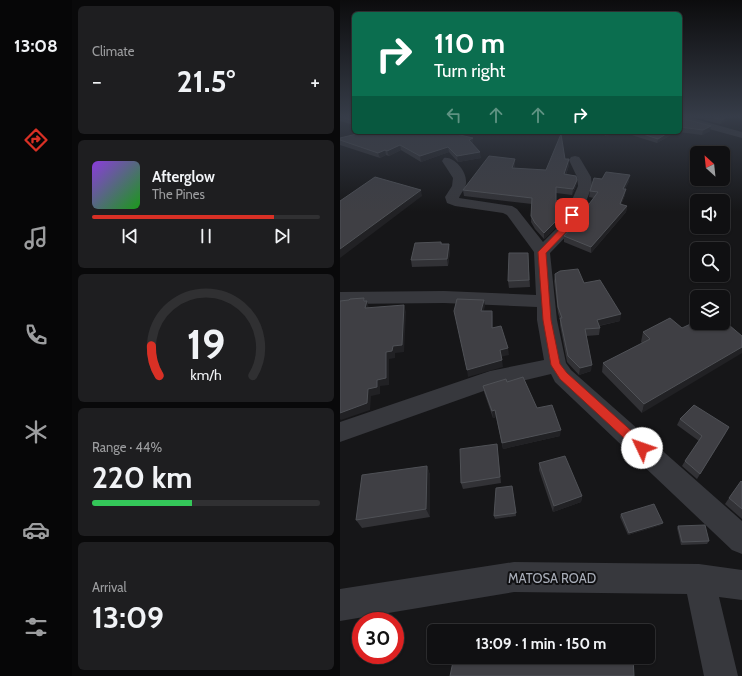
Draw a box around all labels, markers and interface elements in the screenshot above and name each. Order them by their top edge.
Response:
text: 110 m [434,26,505,60]
icon: right [368,28,420,80]
text: 13:08 [14,35,58,57]
text: Climate [92,43,134,59]
text: Turn right [434,60,505,82]
text: 21.5° [177,63,235,100]
text: − [92,68,102,95]
text: + [310,68,320,95]
icon: left [443,104,465,126]
icon: ahead [485,104,507,126]
icon: ahead [527,104,549,126]
icon: right [569,104,591,126]
icon: directions [22,126,50,154]
north arrow [690,146,730,186]
map controls [690,146,730,330]
text: Afterglow [152,168,215,186]
text: The Pines [152,186,205,202]
button: sound [690,194,730,234]
pin [555,198,589,232]
icon: arrive [561,204,583,226]
icon: music [22,224,50,252]
icon: previous [119,225,141,247]
icon: pause [195,225,217,247]
icon: next [271,225,293,247]
button: search [690,242,730,282]
button: layers [690,290,730,330]
text: 19 [187,319,225,369]
icon: phone [22,321,50,349]
text: km/h [190,366,222,384]
icon: climate [22,418,50,446]
position arrow [621,427,663,469]
text: Range · 44% [92,439,162,455]
text: 220 km [92,459,192,496]
icon: car [22,516,50,544]
street label: MATOSA ROAD [508,570,596,586]
text: Arrival [92,579,127,595]
text: 13:09 [92,599,164,636]
speed limit sign: 30 [352,612,404,664]
icon: filters [22,613,50,641]
text: 13:09 · 1 min · 150 m [476,635,606,653]

